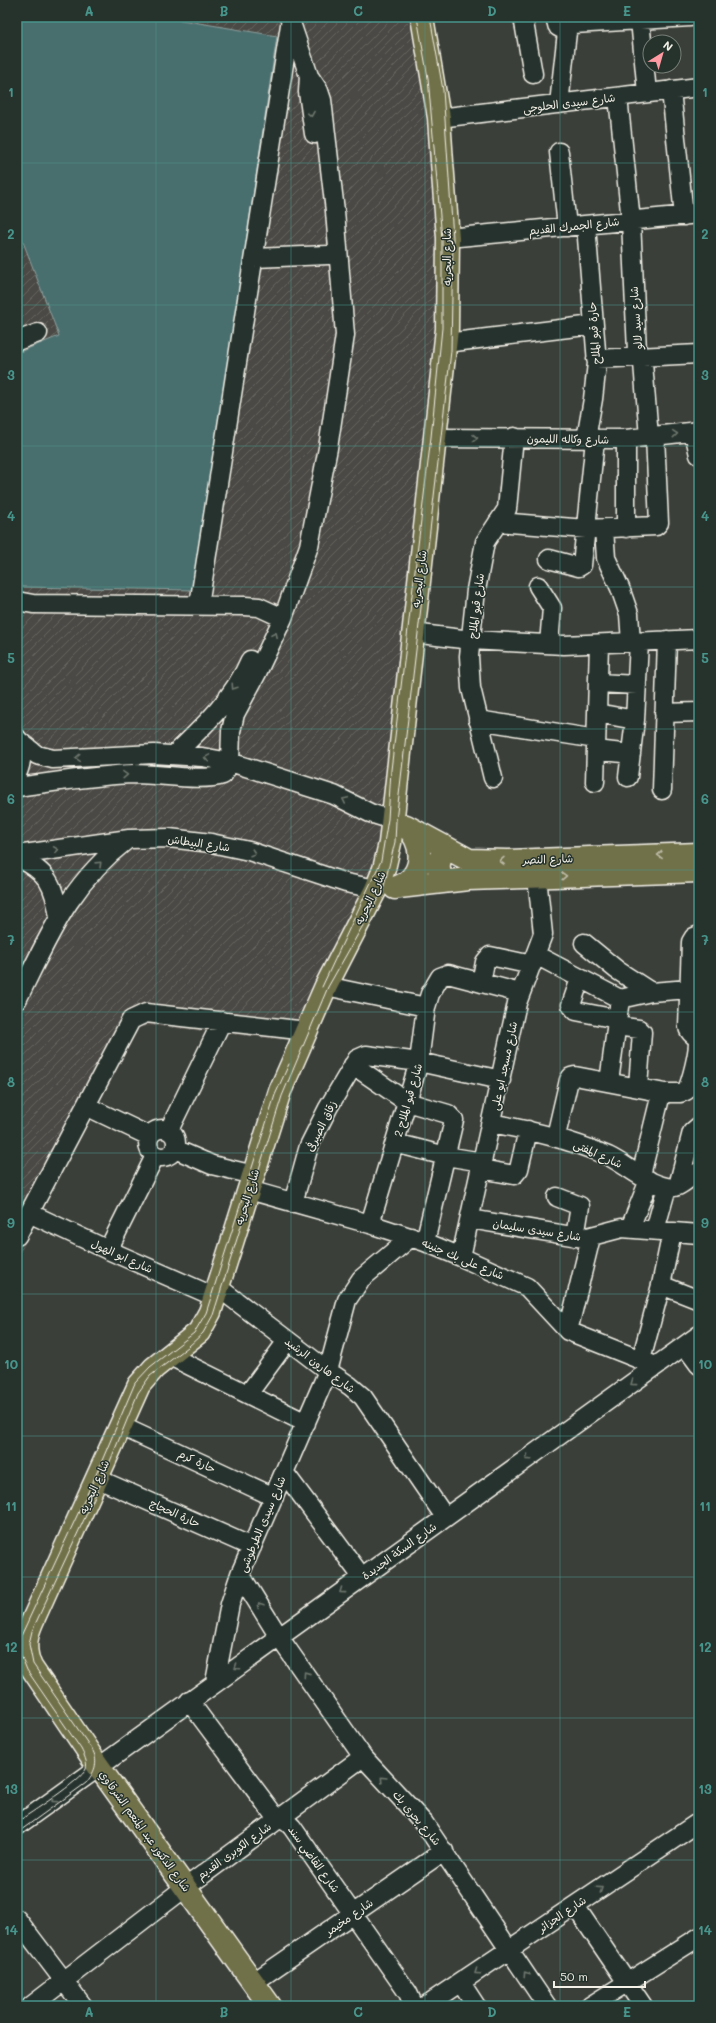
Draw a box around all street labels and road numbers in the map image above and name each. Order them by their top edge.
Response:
street label: شارع سيدى الحلوجى [522,89,616,118]
street label: شارع الجمرك القديم [528,213,620,240]
street label: شارع البحريه [439,228,456,286]
street label: شارع سيد لالو [626,286,647,351]
street label: حارة قبو الملاح [584,301,604,365]
street label: شارع وكاله الليمون [527,430,609,449]
street label: شارع البحريه [408,549,431,609]
street label: شارع قبو الملاح [464,572,489,640]
street label: شارع البيطاش [167,831,231,856]
street label: شارع النصر [522,850,573,869]
street label: شارع البحريه [351,868,390,928]
street label: شارع مسجد ابو على [487,1020,522,1112]
street label: شارع قبو الملاح 2 [390,1061,427,1139]
street label: زقاق الصيرفى [302,1098,339,1154]
street label: شارع المفتى [571,1136,625,1173]
street label: شارع البحريه [231,1167,264,1227]
street label: شارع سيدى سليمان [492,1215,582,1246]
street label: شارع على بك جنينه [419,1234,507,1284]
street label: شارع ابو الهول [88,1235,155,1278]
street label: شارع هارون الرشيد [281,1333,359,1398]
street label: حارة كرم [175,1445,219,1478]
street label: شارع البحريه [75,1457,114,1517]
street label: شارع سيدى الطرطوشى [235,1473,290,1575]
street label: حارة الحجاج [147,1495,203,1531]
street label: شارع السكة الجديدة [358,1518,440,1584]
street label: شارع الدكتور عبد المنعم الشرقاوي [95,1767,195,1896]
street label: شارع بحرى بك [388,1787,445,1850]
street label: شارع الكوبرى القديم [194,1819,275,1884]
street label: شارع القاضي سند [282,1822,344,1898]
street label: شارع الجزائر [534,1892,590,1937]
street label: شارع مخيمر [321,1894,377,1941]

